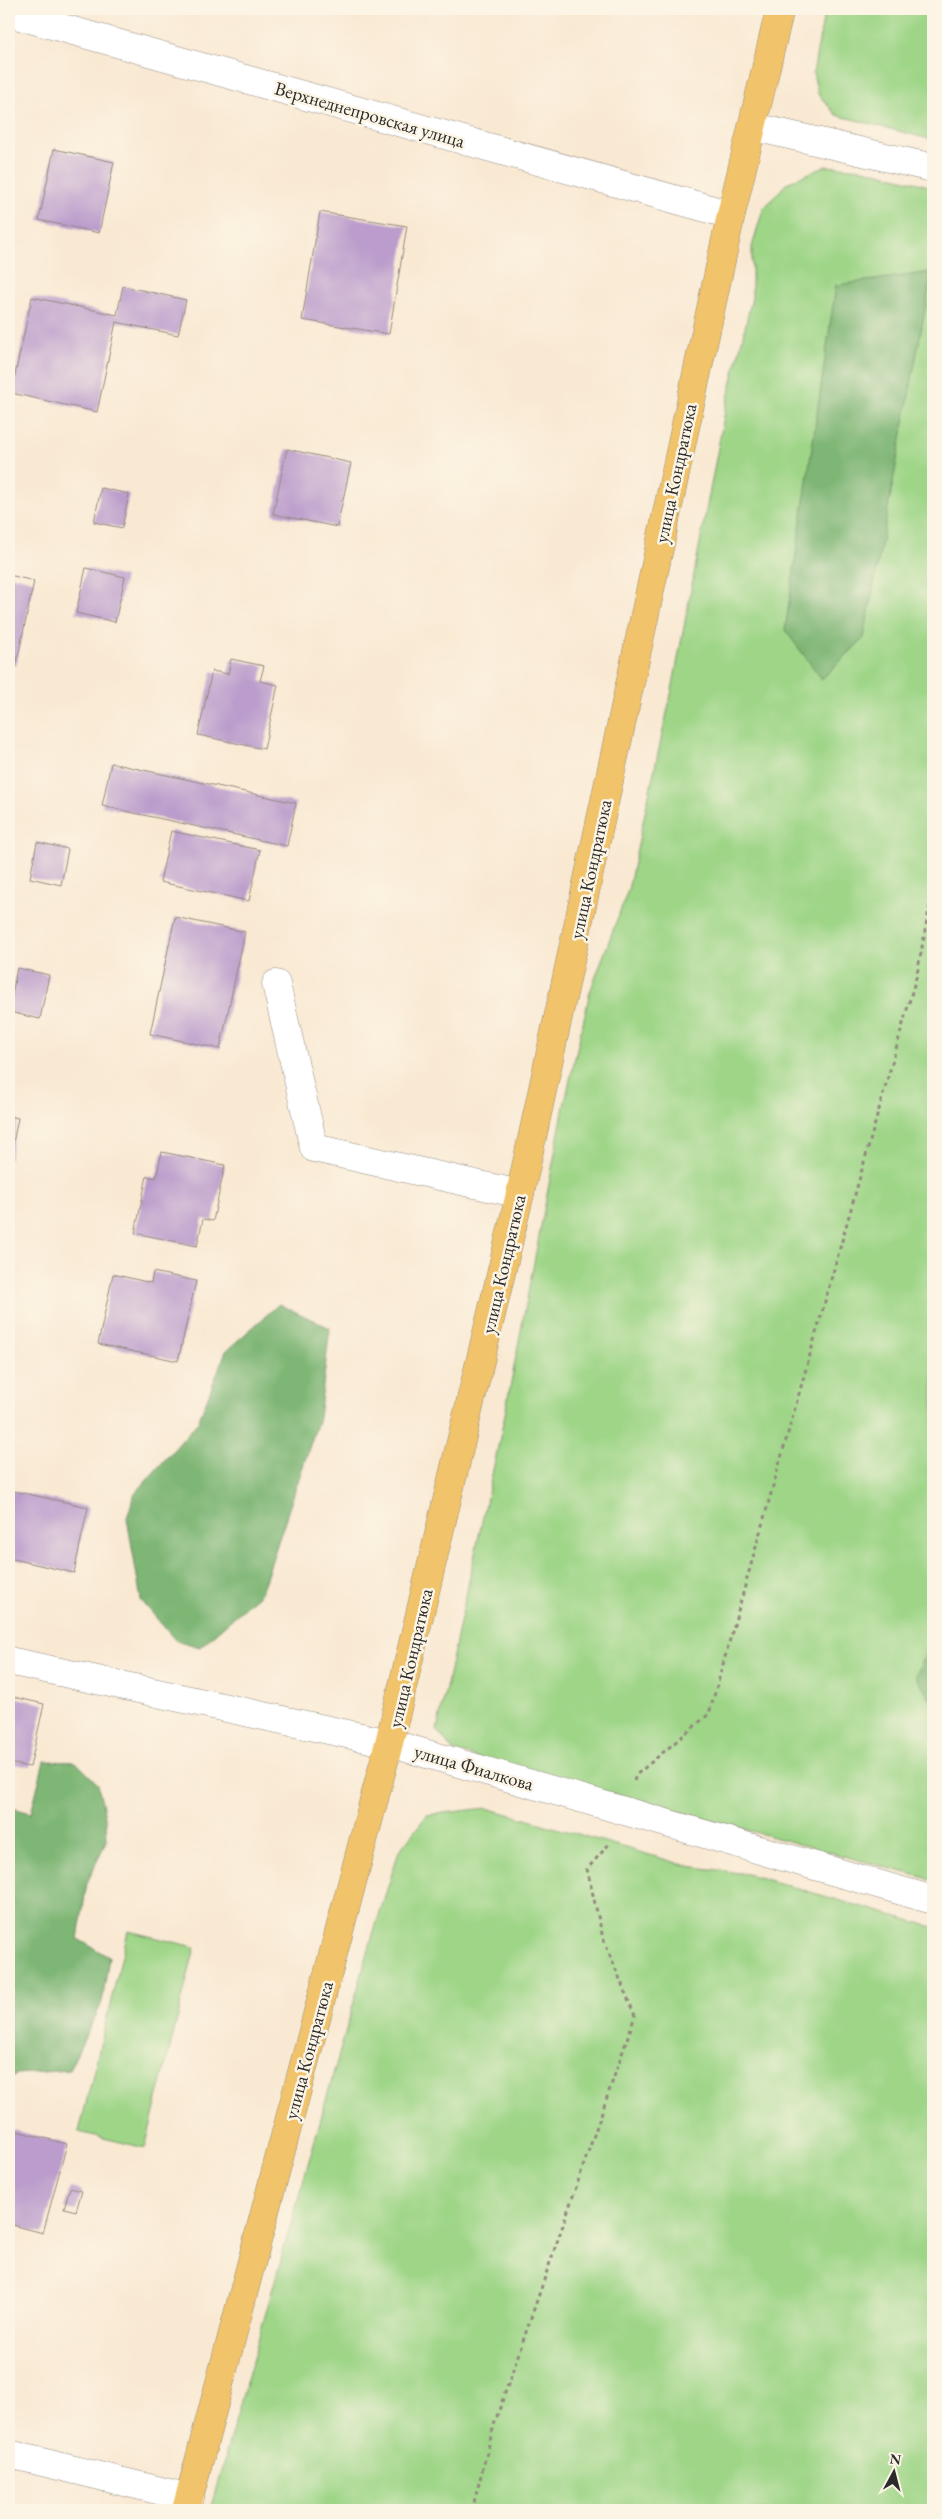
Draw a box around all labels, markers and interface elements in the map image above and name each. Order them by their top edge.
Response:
street label: Верхнеднепровская улица [272,75,468,154]
street label: улица Кондратюка [648,401,703,545]
street label: улица Кондратюка [563,797,618,941]
street label: улица Кондратюка [475,1192,532,1336]
street label: улица Кондратюка [382,1586,439,1730]
street label: улица Фиалкова [411,1738,537,1797]
street label: улица Кондратюка [278,1978,339,2122]
north arrow [870,2446,920,2496]
text: N [889,2449,903,2469]

